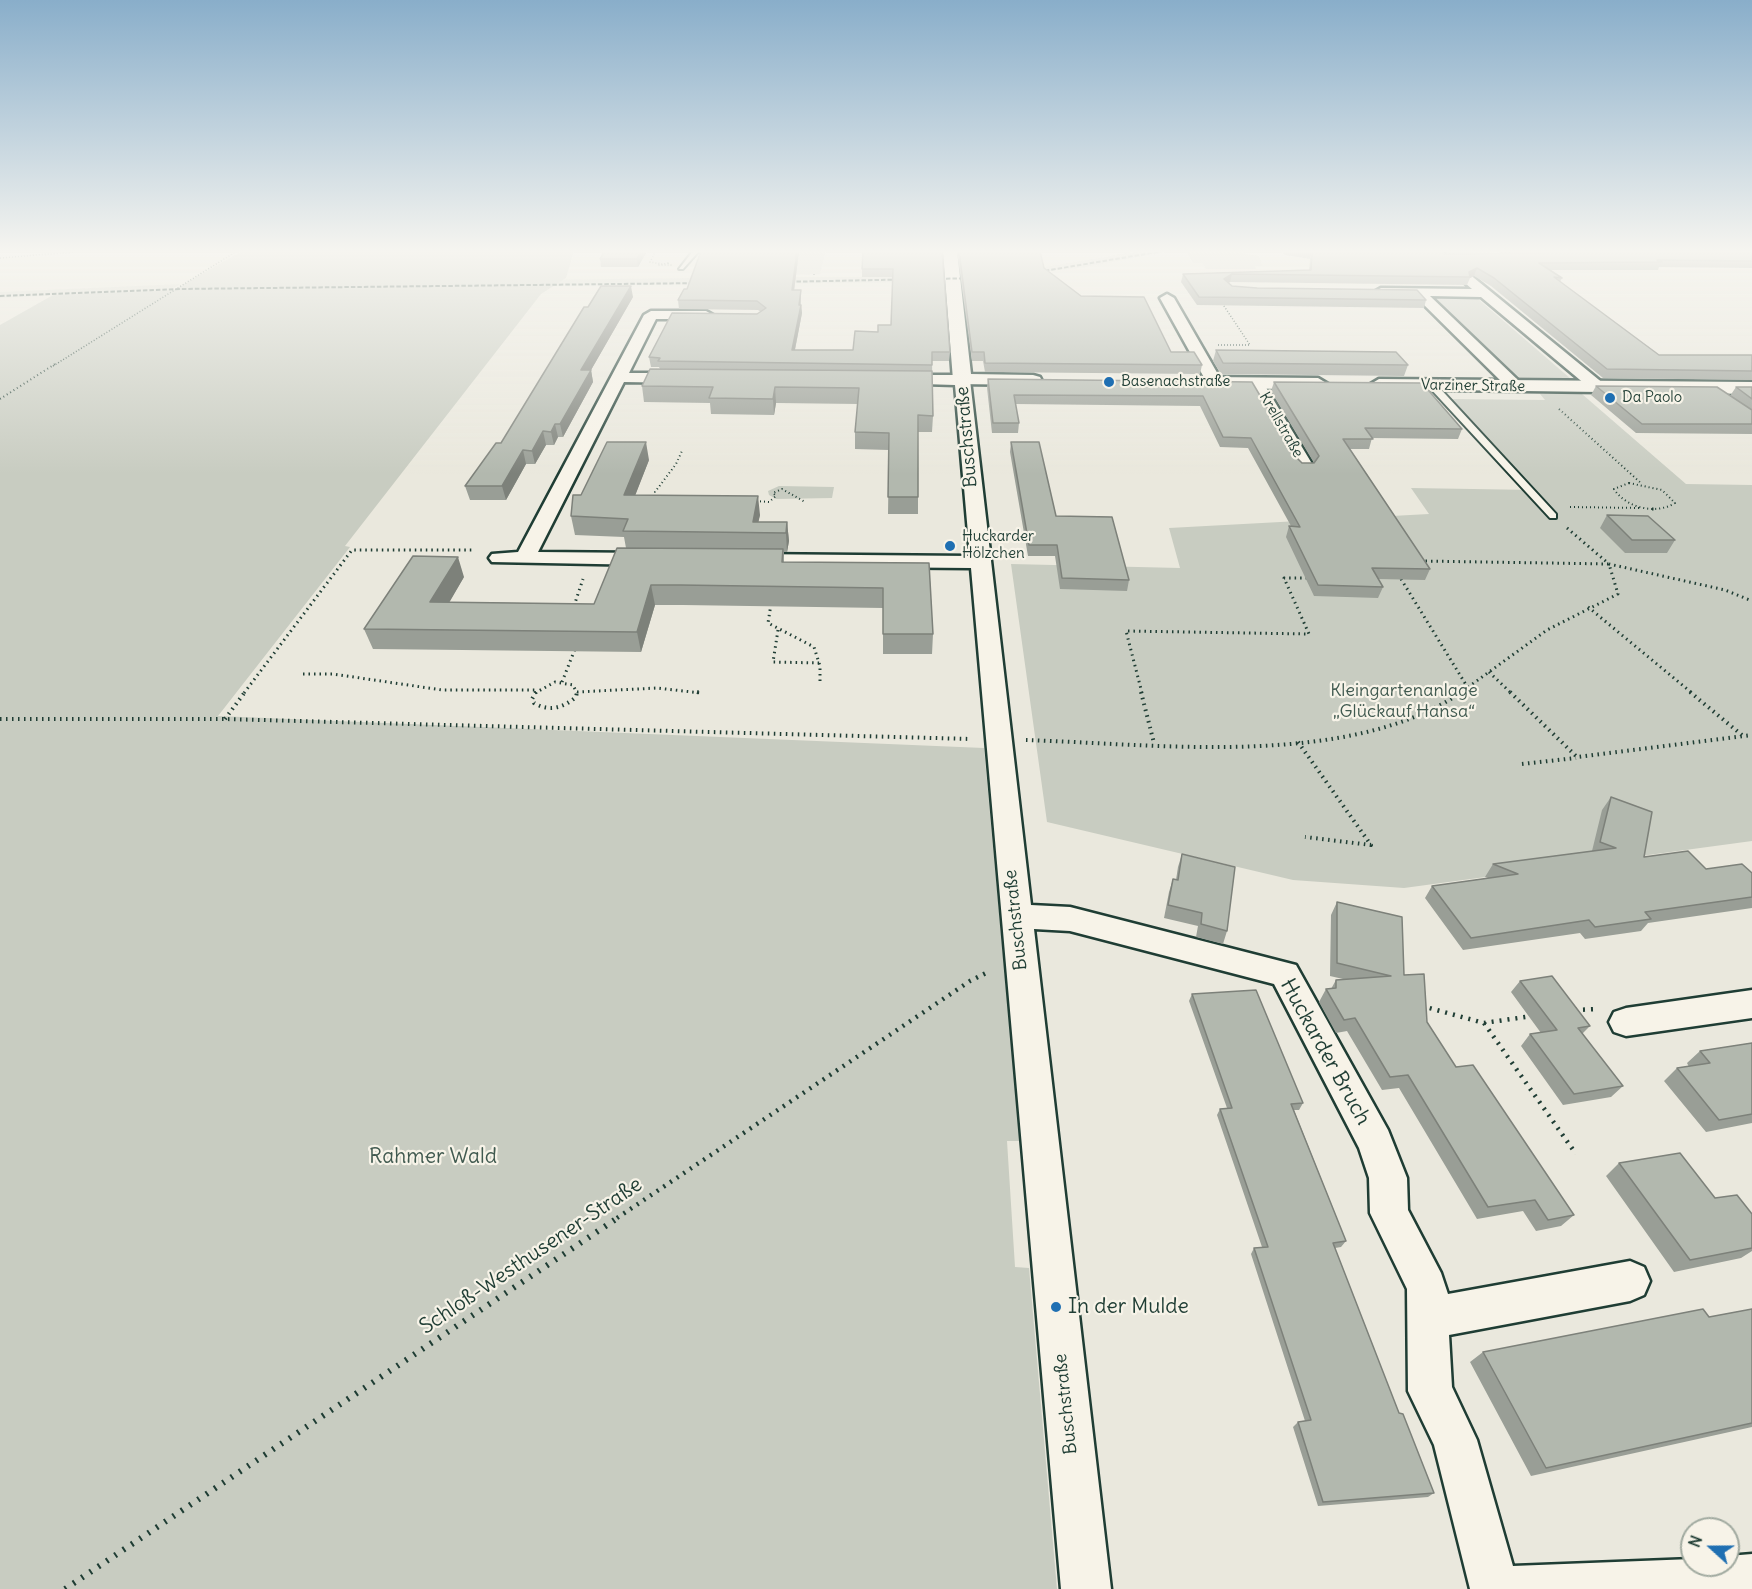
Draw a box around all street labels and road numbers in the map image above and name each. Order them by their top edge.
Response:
street label: Varziner Straße [1421,376,1525,396]
street label: Buschstraße [952,386,982,488]
street label: Krellstraße [1255,389,1307,461]
street label: Buschstraße [1000,869,1032,971]
street label: Huckarder Bruch [1274,975,1376,1129]
street label: Schloß-Westhusener-Straße [415,1172,647,1340]
street label: Buschstraße [1050,1353,1082,1455]

